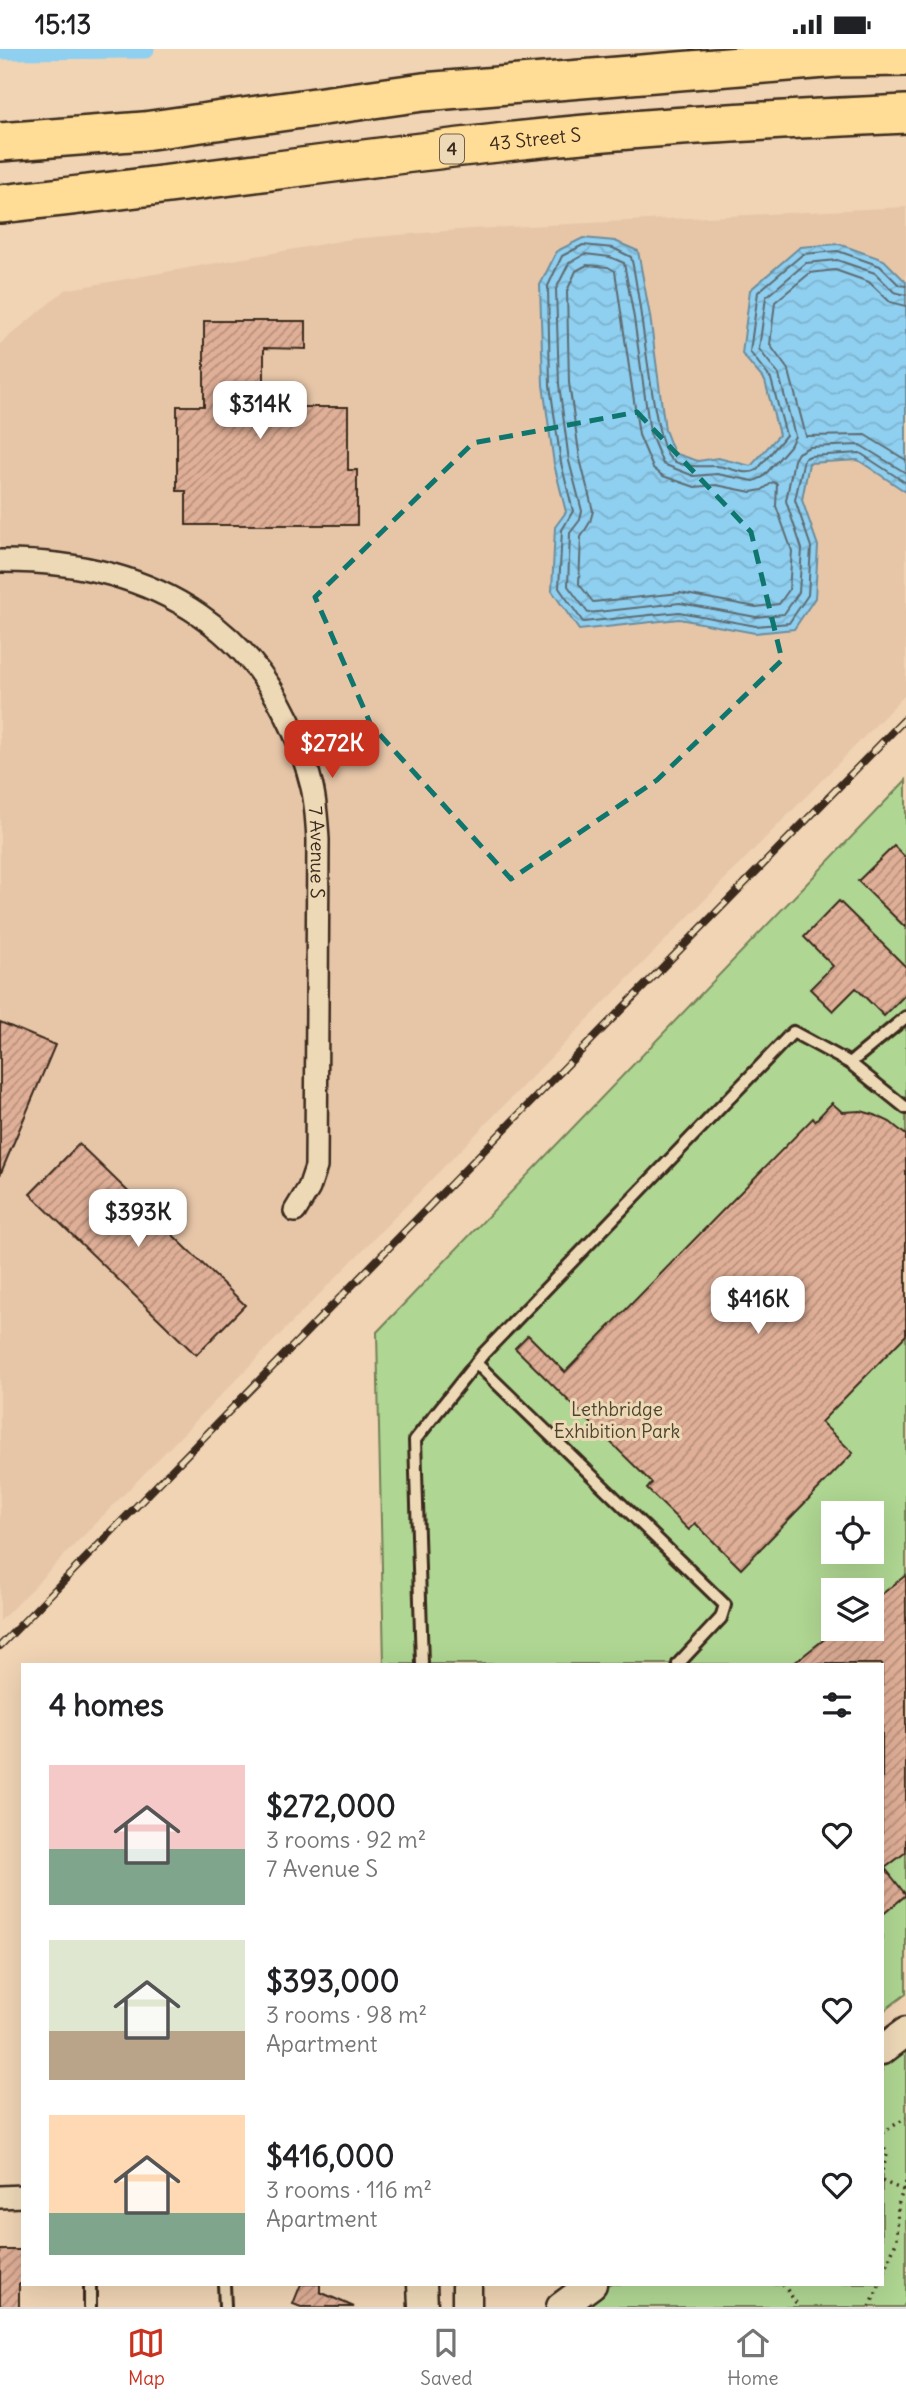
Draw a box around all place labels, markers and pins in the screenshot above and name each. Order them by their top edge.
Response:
pin: $314K [211,381,309,441]
pin: $272K [283,721,381,780]
pin: $393K [89,1189,187,1249]
pin: $416K [709,1277,807,1336]

